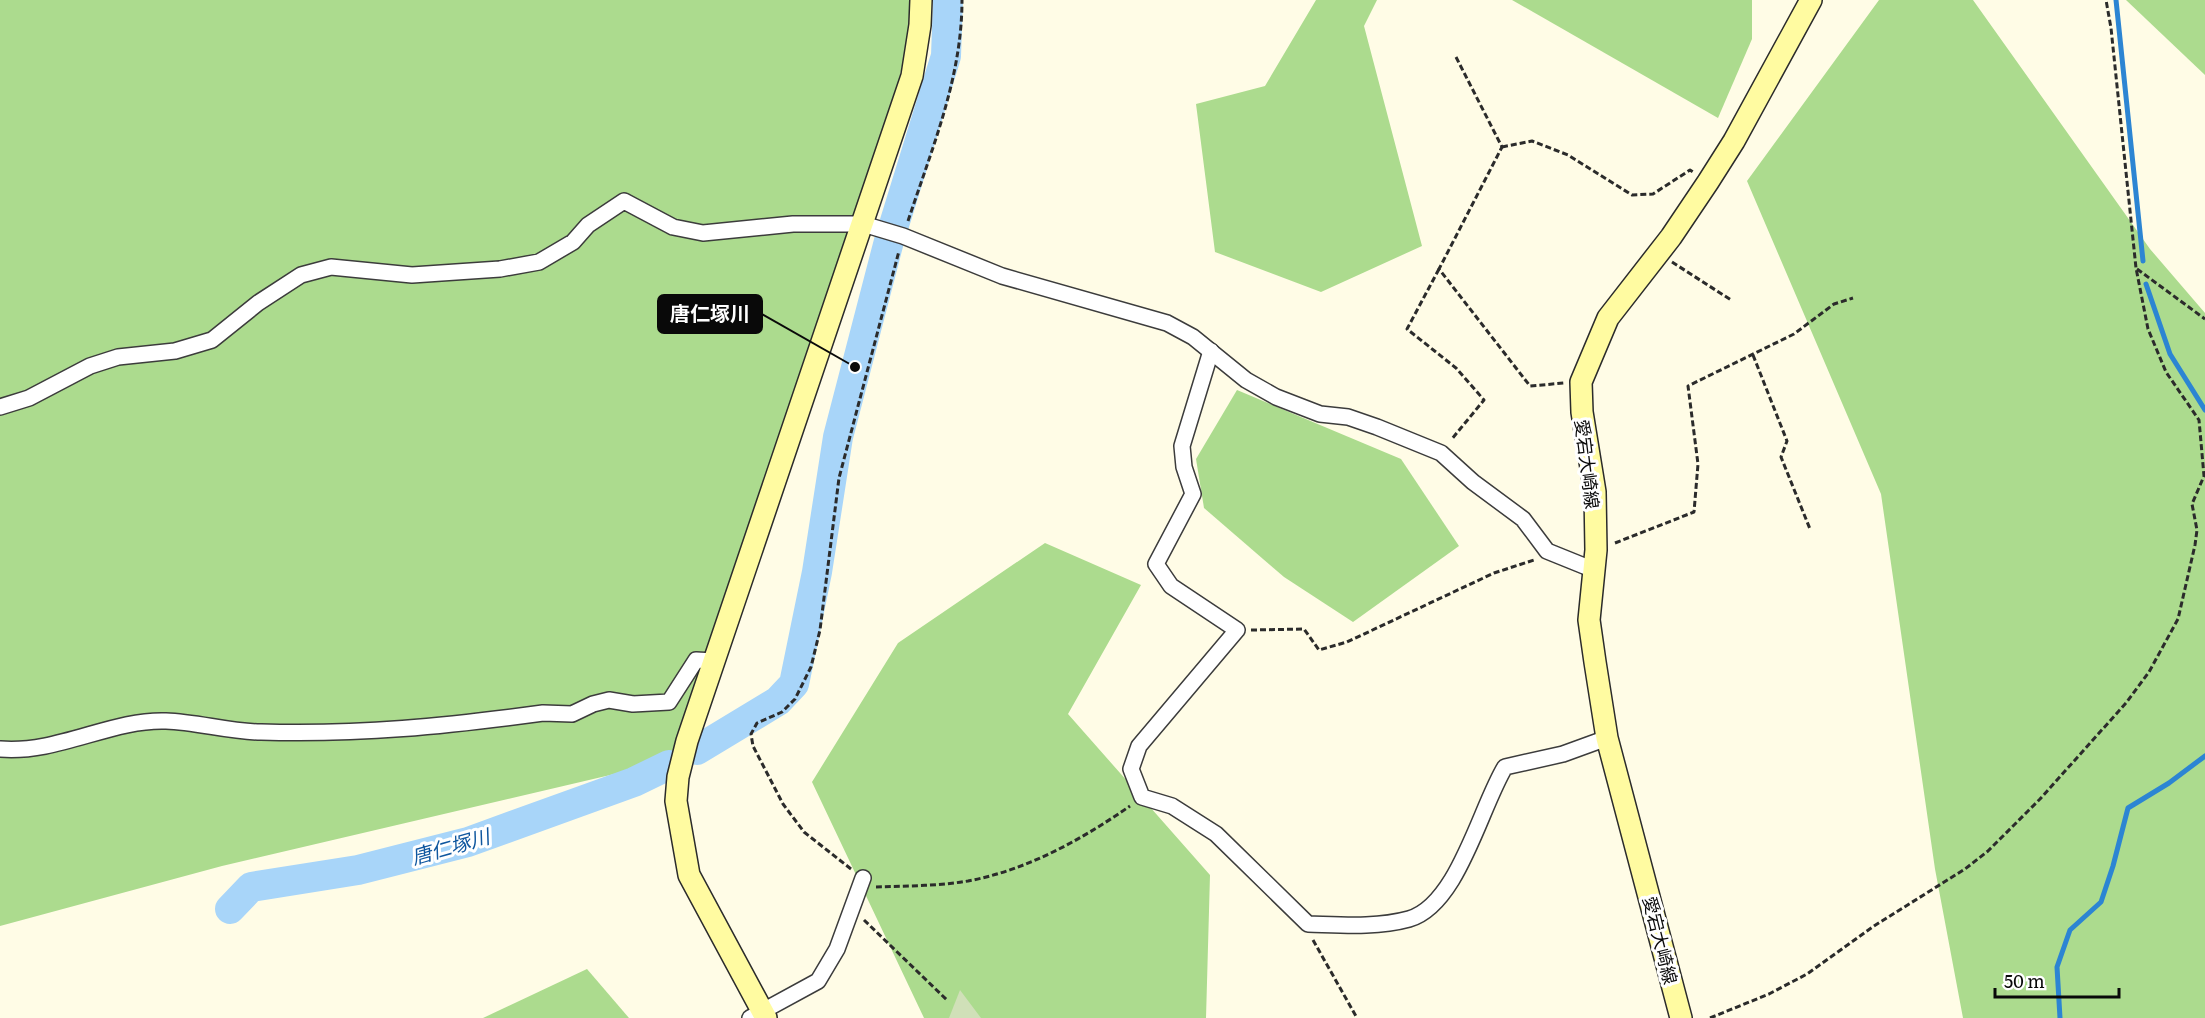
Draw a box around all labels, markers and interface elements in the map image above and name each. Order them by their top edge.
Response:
callout: 唐仁塚川 [658,295,762,333]
text: 唐仁塚川 [670,297,750,327]
street label: 愛宕大崎線 [1569,418,1607,510]
water label: 唐仁塚川 [407,819,495,870]
street label: 愛宕大崎線 [1637,893,1685,987]
scale bar [1995,961,2120,999]
text: 50 m [2004,967,2045,994]

